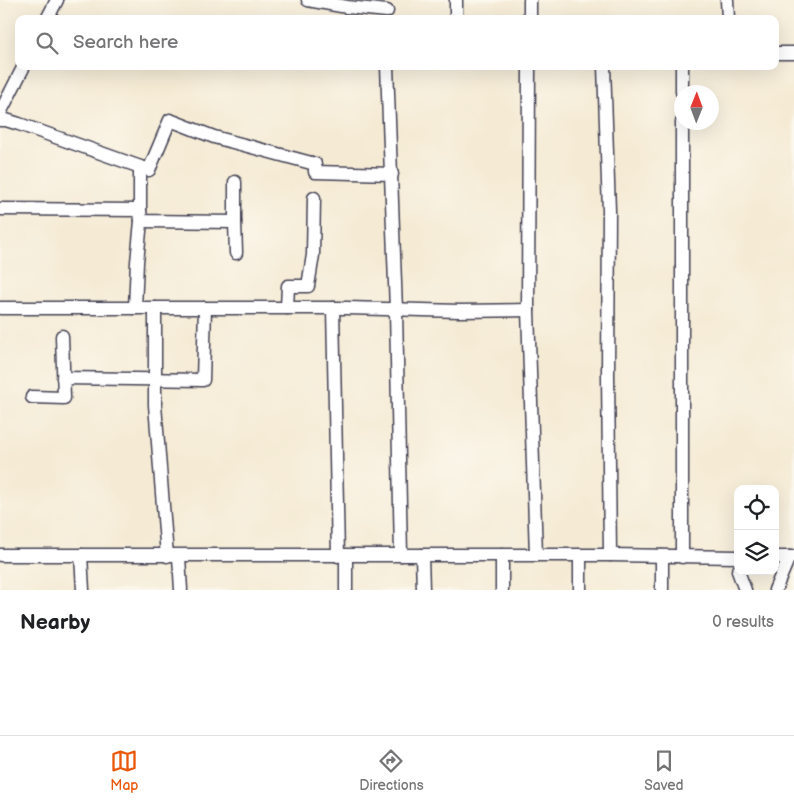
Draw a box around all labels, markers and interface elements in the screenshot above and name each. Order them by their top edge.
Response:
search box [15,15,779,70]
icon: search [33,29,61,57]
text: Search here [73,31,178,54]
north arrow [674,85,719,130]
map controls [734,485,779,575]
button: locate [734,485,779,530]
button: layers [734,530,779,575]
text: Nearby [20,610,90,635]
text: 0 results [712,613,774,632]
tab: Map [110,747,139,794]
tab: Directions [359,747,424,794]
tab: Saved [644,747,684,794]

